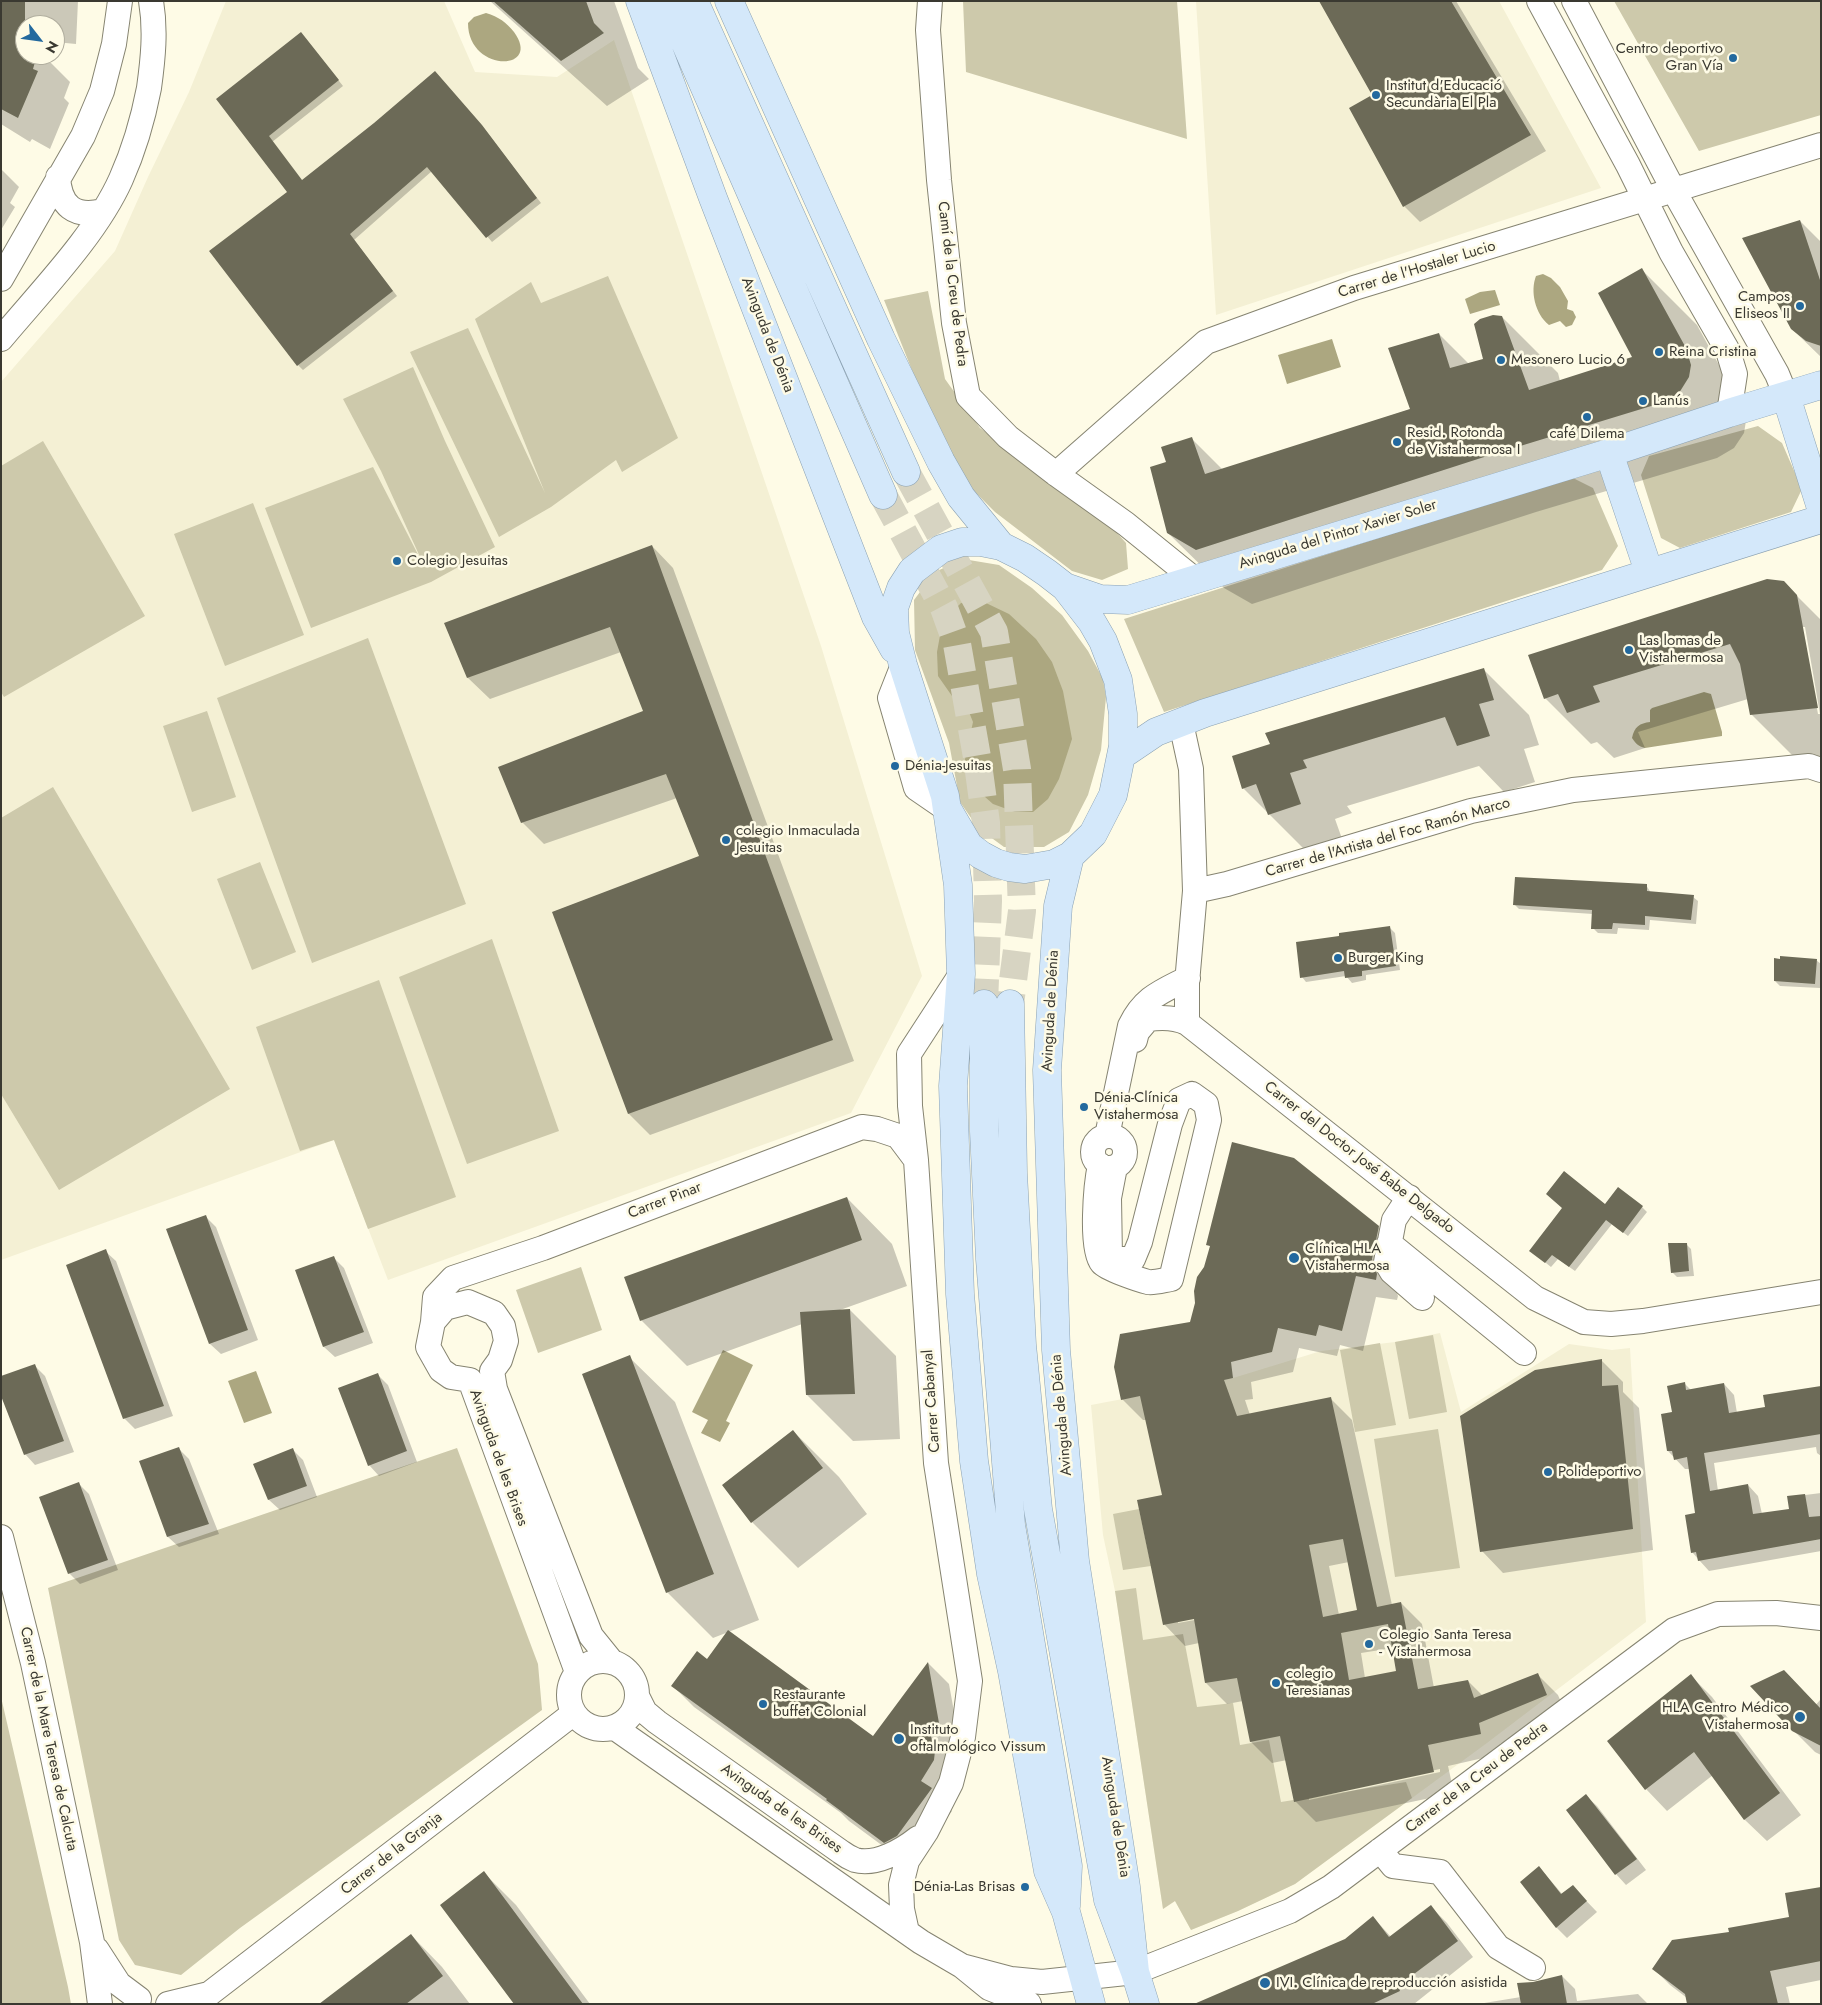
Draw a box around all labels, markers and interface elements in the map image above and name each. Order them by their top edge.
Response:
north arrow [15,15,65,65]
text: N [41,37,64,57]
place label: Centro deportivo Gran Vía [1616,40,1723,75]
marker: Centro deportivo Gran Vía [1727,52,1739,64]
place label: Institut d'Educació Secundària El Pla [1386,77,1502,112]
marker: Institut d'Educació Secundària El Pla [1370,89,1382,101]
street label: Camí de la Creu de Pedra [933,201,971,367]
street label: Carrer de l'Hostaler Lucio [1336,237,1498,303]
street label: Avinguda de Dénia [737,275,797,395]
place label: Campos Eliseos II [1735,288,1790,323]
marker: Campos Eliseos II [1794,300,1806,312]
place label: Reina Cristina [1669,343,1757,361]
marker: Reina Cristina [1653,346,1665,358]
place label: Mesonero Lucio 6 [1511,351,1625,369]
marker: Mesonero Lucio 6 [1495,354,1507,366]
place label: Lanús [1653,392,1689,410]
marker: Lanús [1637,395,1649,407]
marker: café Dilema [1581,411,1593,423]
place label: Resid. Rotonda de Vistahermosa I [1407,424,1521,459]
place label: café Dilema [1549,425,1625,443]
marker: Resid. Rotonda de Vistahermosa I [1391,436,1403,448]
street label: Avinguda del Pintor Xavier Soler [1237,496,1439,574]
place label: Colegio Jesuitas [407,552,508,570]
marker: Colegio Jesuitas [391,555,403,567]
place label: Las lomas de Vistahermosa [1639,632,1724,667]
marker: Las lomas de Vistahermosa [1623,644,1635,656]
place label: Dénia-Jesuitas [905,757,991,775]
marker: Dénia-Jesuitas [889,760,901,772]
street label: Carrer de l'Artista del Foc Ramón Marco [1264,794,1512,882]
place label: colegio Inmaculada Jesuitas [736,822,860,857]
marker: colegio Inmaculada Jesuitas [720,834,732,846]
place label: Burger King [1348,949,1424,967]
street label: Avinguda de Dénia [1039,950,1063,1072]
marker: Burger King [1332,952,1344,964]
street label: Carrer del Doctor José Babe Delgado [1260,1078,1458,1238]
place label: Dénia-Clínica Vistahermosa [1094,1089,1179,1124]
marker: Dénia-Clínica Vistahermosa [1078,1101,1090,1113]
street label: Carrer Pinar [626,1179,704,1223]
place label: Clínica HLA Vistahermosa [1305,1240,1390,1275]
marker: Clínica HLA Vistahermosa [1287,1251,1301,1265]
street label: Carrer Cabanyal [919,1349,945,1453]
street label: Avinguda de Dénia [1048,1353,1076,1477]
street label: Avinguda de les Brises [465,1387,531,1529]
place label: Polideportivo [1558,1463,1642,1481]
marker: Polideportivo [1542,1466,1554,1478]
street label: Carrer de la Mare Teresa de Calcuta [15,1625,81,1853]
place label: Colegio Santa Teresa - Vistahermosa [1379,1626,1512,1661]
marker: Colegio Santa Teresa - Vistahermosa [1363,1638,1375,1650]
place label: colegio Teresianas [1286,1665,1350,1700]
marker: colegio Teresianas [1270,1677,1282,1689]
place label: Restaurante buffet Colonial [773,1686,866,1721]
marker: Restaurante buffet Colonial [757,1698,769,1710]
place label: HLA Centro Médico Vistahermosa [1662,1699,1789,1734]
marker: HLA Centro Médico Vistahermosa [1793,1710,1807,1724]
street label: Carrer de la Creu de Pedra [1402,1719,1552,1837]
place label: Instituto oftalmológico Vissum [910,1721,1046,1756]
marker: Instituto oftalmológico Vissum [892,1732,906,1746]
street label: Avinguda de Dénia [1097,1755,1133,1879]
street label: Avinguda de les Brises [717,1760,845,1858]
street label: Carrer de la Granja [338,1809,446,1899]
place label: Dénia-Las Brisas [914,1878,1015,1896]
marker: Dénia-Las Brisas [1019,1881,1031,1893]
place label: IVI. Clínica de reproducción asistida [1276,1974,1507,1992]
marker: IVI. Clínica de reproducción asistida [1258,1976,1272,1990]

